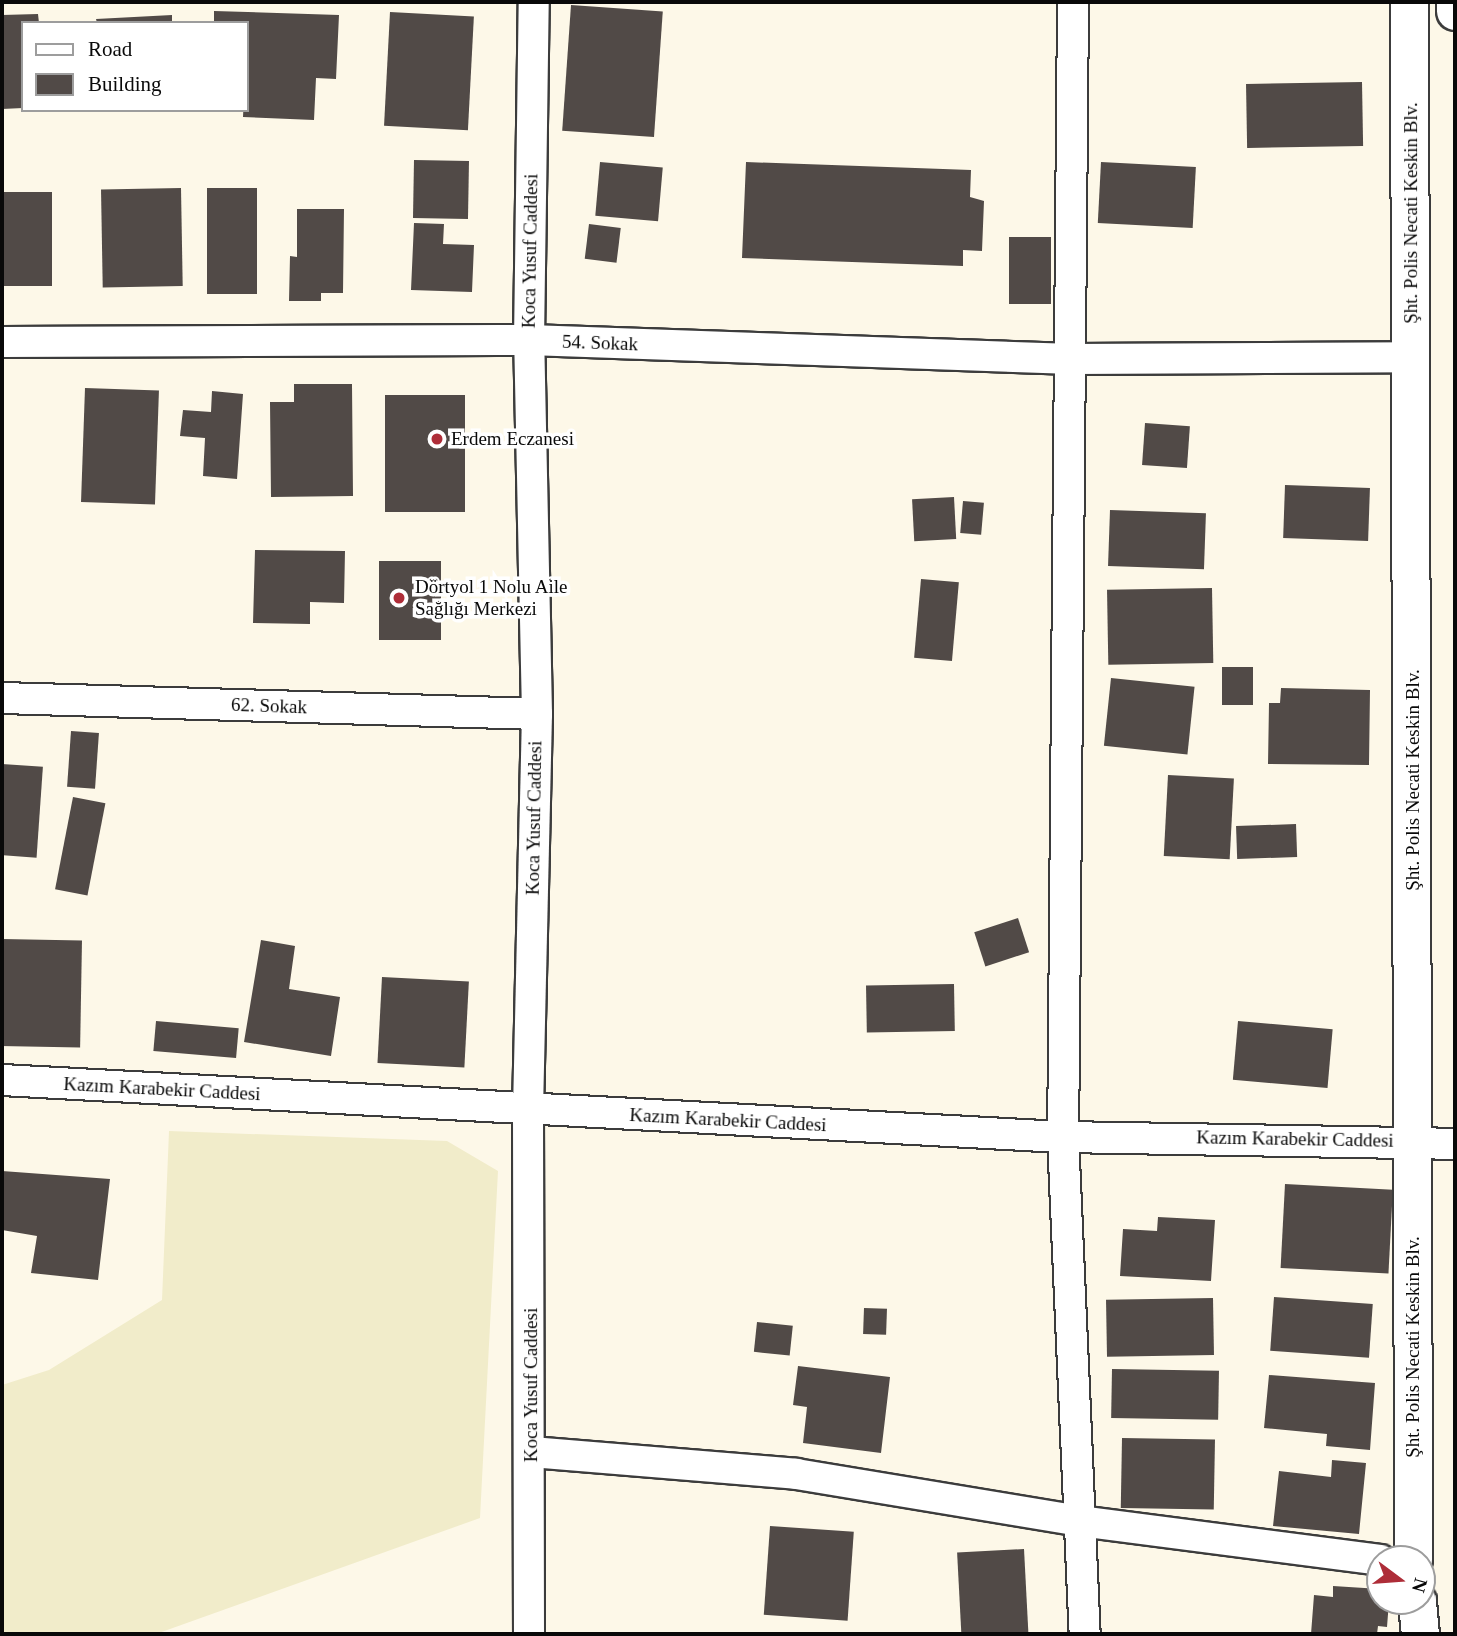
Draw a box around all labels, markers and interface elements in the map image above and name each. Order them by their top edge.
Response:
legend [21,21,248,112]
text: Road [88,37,132,61]
text: Building [88,72,162,96]
street label: Şht. Polis Necati Keskin Blv. [1400,102,1422,324]
street label: Koca Yusuf Caddesi [517,173,543,329]
street label: 54. Sokak [562,330,638,356]
place label: Erdem Eczanesi [451,428,574,450]
marker: Erdem Eczanesi [429,431,445,447]
place label: Dörtyol 1 Nolu Aile Sağlığı Merkezi [415,576,569,620]
marker: Dörtyol 1 Nolu Aile Sağlığı Merkezi [389,588,409,608]
street label: Şht. Polis Necati Keskin Blv. [1402,669,1424,891]
street label: 62. Sokak [231,693,307,719]
street label: Koca Yusuf Caddesi [521,740,547,896]
street label: Kazım Karabekir Caddesi [63,1072,261,1106]
street label: Kazım Karabekir Caddesi [629,1103,827,1137]
street label: Kazım Karabekir Caddesi [1196,1126,1394,1152]
street label: Şht. Polis Necati Keskin Blv. [1402,1236,1424,1458]
street label: Koca Yusuf Caddesi [520,1307,542,1463]
north arrow [1366,1545,1436,1615]
text: N [1408,1576,1432,1595]

